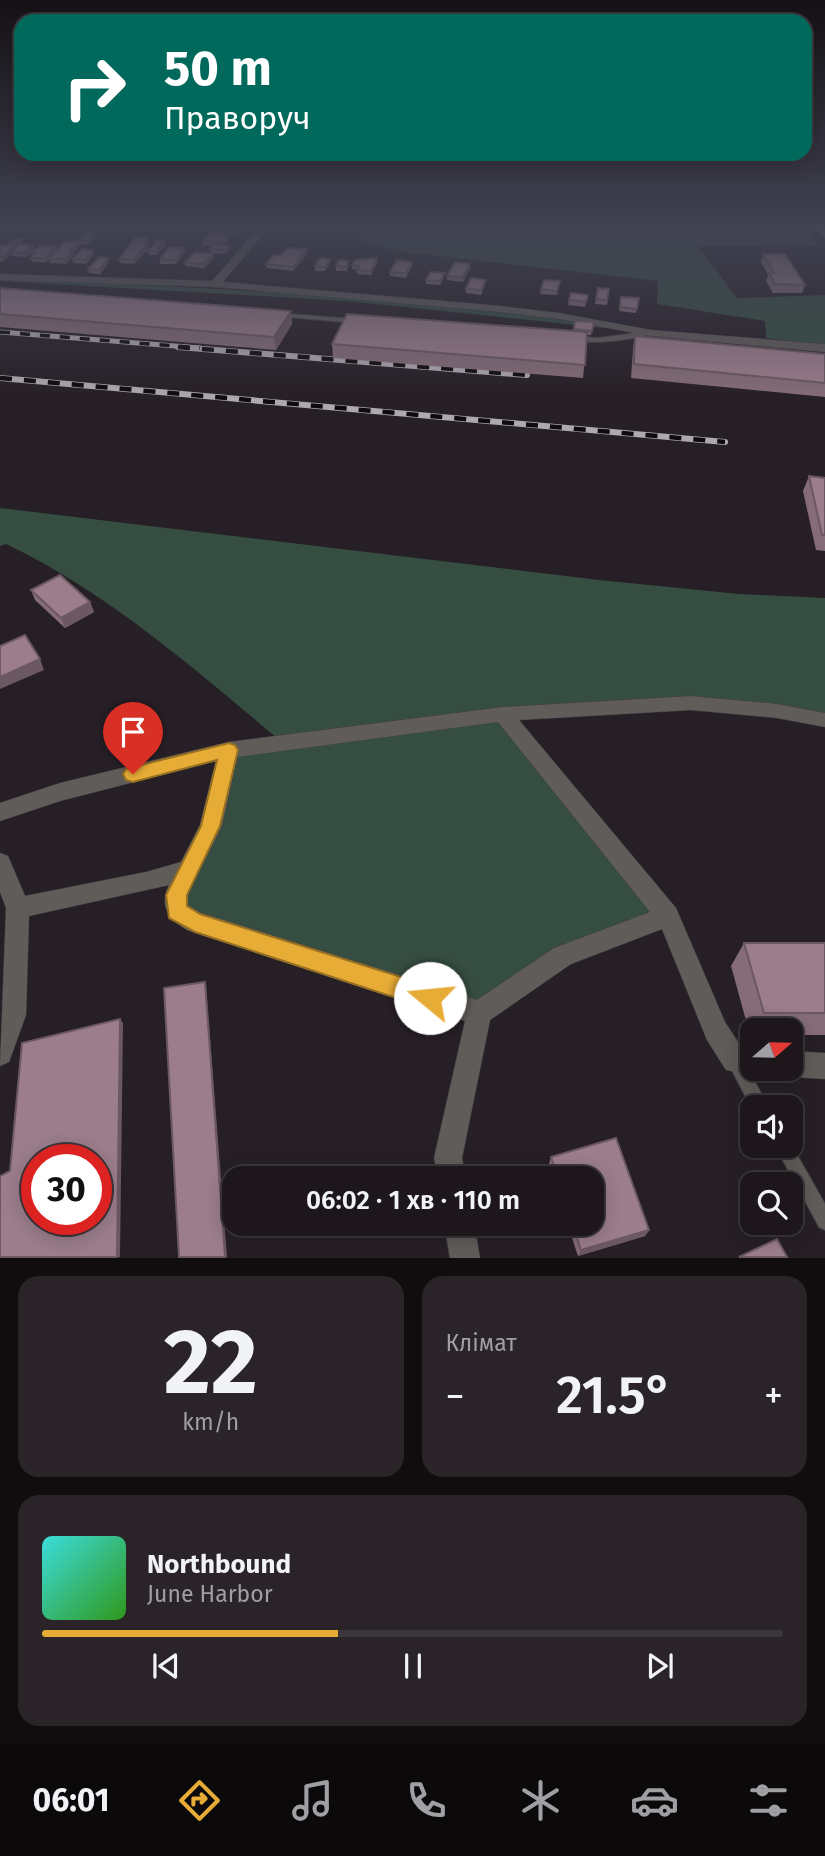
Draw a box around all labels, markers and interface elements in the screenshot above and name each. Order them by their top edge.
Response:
text: 50 m [164,39,272,98]
icon: right [49,42,140,133]
text: Праворуч [164,99,311,137]
pin [103,702,163,774]
icon: arrive [114,713,152,751]
position arrow [393,961,467,1035]
north arrow [740,1018,803,1082]
map controls [740,1018,803,1235]
button: sound [740,1095,803,1158]
speed limit sign: 30 [21,1144,112,1235]
button: search [740,1172,803,1235]
text: 06:02 · 1 хв · 110 m [306,1185,520,1216]
text: 22 [164,1308,258,1417]
text: Клімат [446,1329,517,1357]
text: 21.5° [556,1364,672,1427]
text: − [446,1373,465,1419]
text: + [764,1373,783,1419]
text: km/h [182,1408,239,1436]
text: Northbound [147,1549,291,1580]
text: June Harbor [147,1580,273,1608]
icon: previous [147,1647,185,1685]
icon: pause [394,1647,432,1685]
icon: next [641,1647,679,1685]
icon: directions [175,1776,224,1825]
icon: music [288,1776,337,1825]
icon: phone [402,1776,451,1825]
icon: climate [516,1776,565,1825]
icon: car [630,1776,679,1825]
icon: filters [744,1776,793,1825]
text: 06:01 [32,1781,110,1819]

